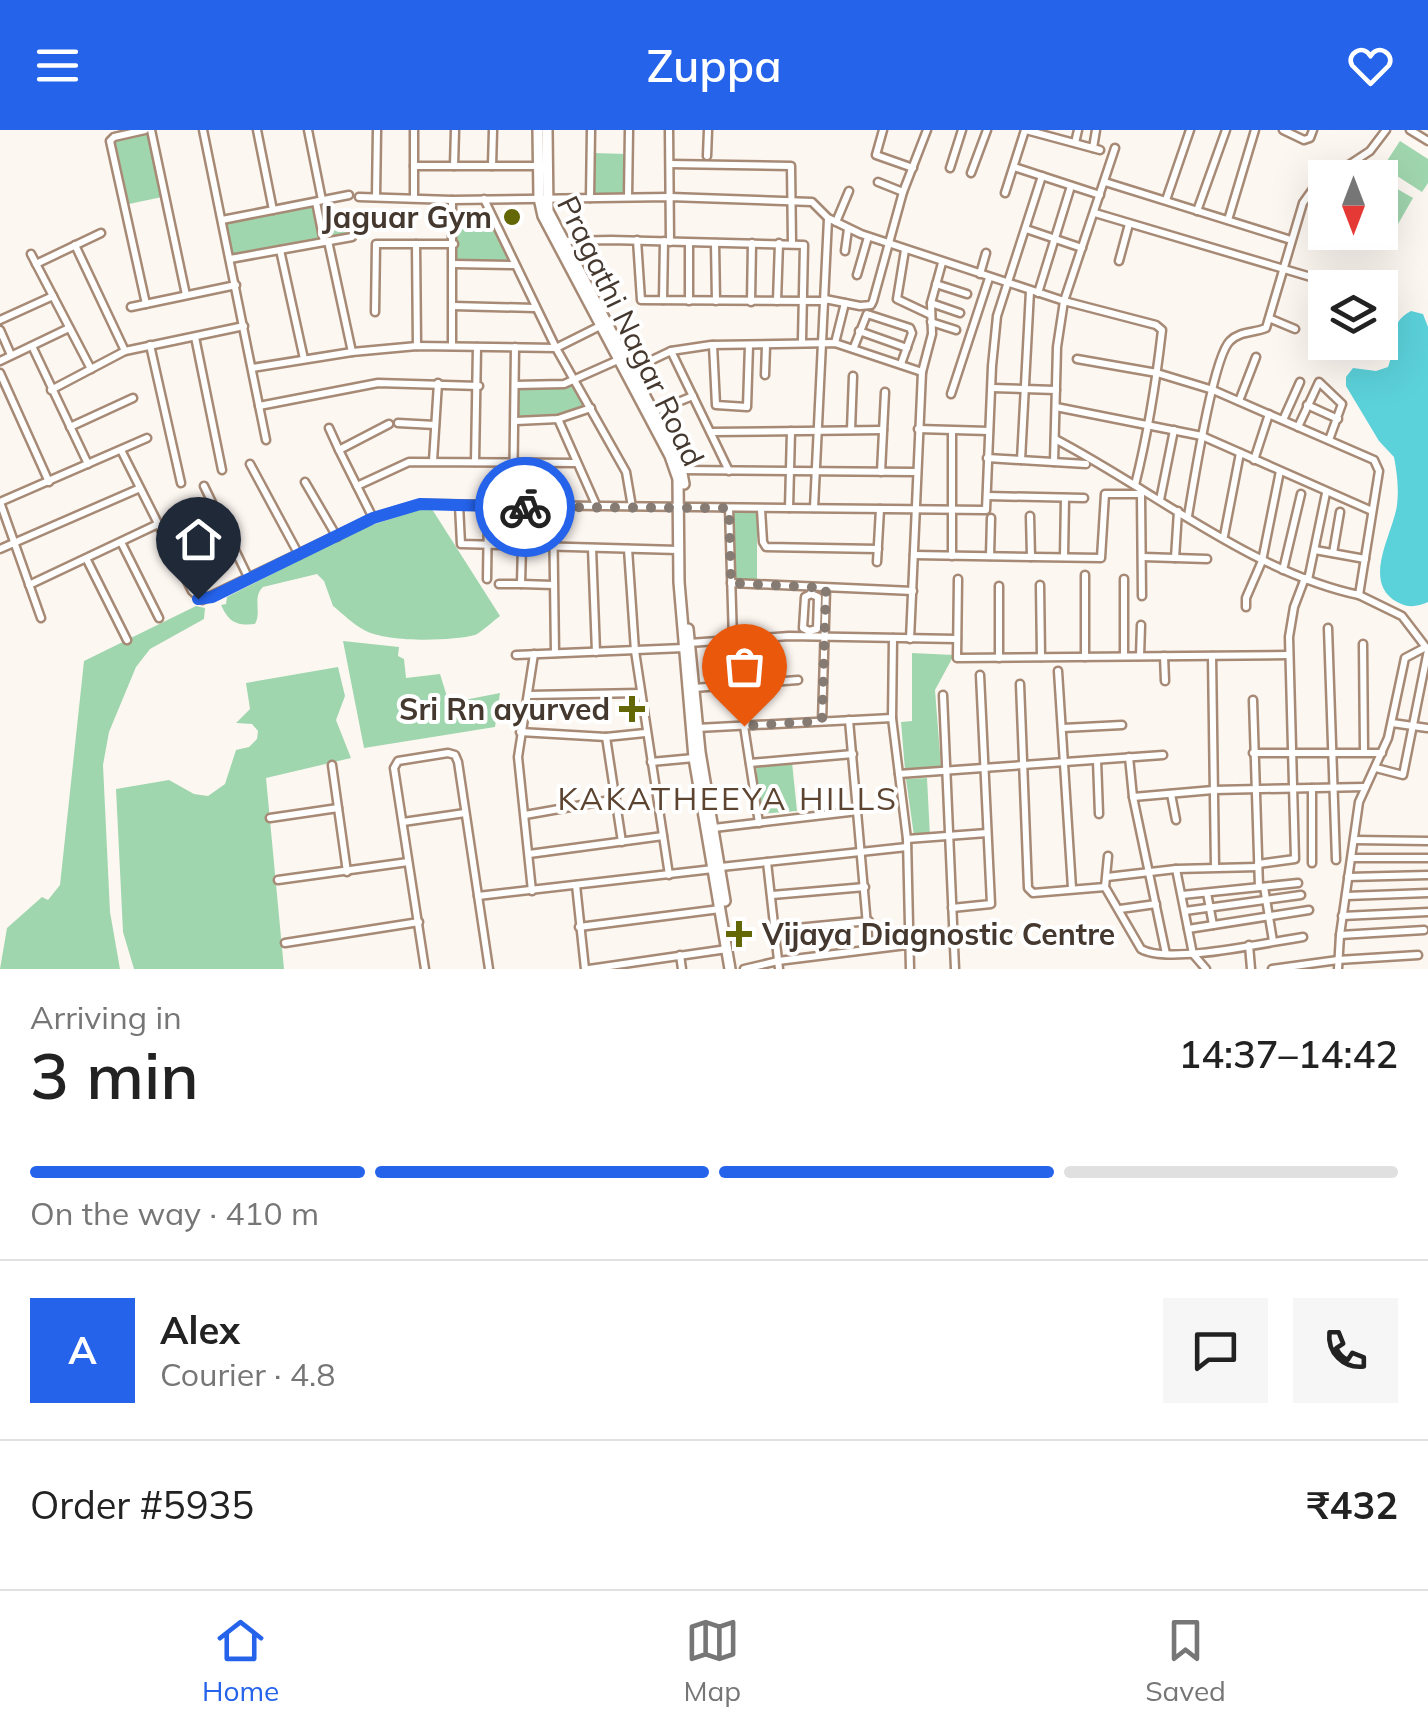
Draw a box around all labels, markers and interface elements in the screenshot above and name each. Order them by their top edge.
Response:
text: Zuppa [646,37,782,93]
icon: menu [30,38,85,93]
icon: heart [1343,38,1398,93]
north arrow [1308,160,1398,250]
map controls [1308,160,1398,360]
street label: Pragathi Nagar Road [549,190,713,472]
place label: Jaguar Gym [322,198,492,236]
marker: Jaguar Gym [501,206,523,228]
button: layers [1308,270,1398,360]
courier [475,457,575,557]
icon: bike [498,480,553,535]
pin [156,497,241,600]
icon: home [171,512,226,567]
pin [702,624,787,727]
icon: bag [717,639,772,694]
place label: Sri Rn ayurved [399,690,610,728]
marker: Sri Rn ayurved [619,696,645,722]
district label: KAKATHEEYA HILLS [558,778,898,818]
place label: Vijaya Diagnostic Centre [761,915,1115,953]
marker: Vijaya Diagnostic Centre [726,921,752,947]
text: Arriving in [30,997,182,1037]
text: 14:37–14:42 [1178,1030,1398,1078]
text: 3 min [30,1034,199,1115]
text: On the way · 410 m [30,1193,319,1233]
button: chat [1163,1298,1268,1403]
button: phone [1293,1298,1398,1403]
text: Alex [160,1306,240,1354]
text: A [68,1326,97,1374]
text: Courier · 4.8 [160,1354,336,1394]
text: Order #5935 [30,1481,254,1529]
text: ₹432 [1307,1481,1398,1529]
tab: Home [202,1613,279,1708]
tab: Map [683,1613,741,1708]
tab: Saved [1145,1613,1226,1708]

